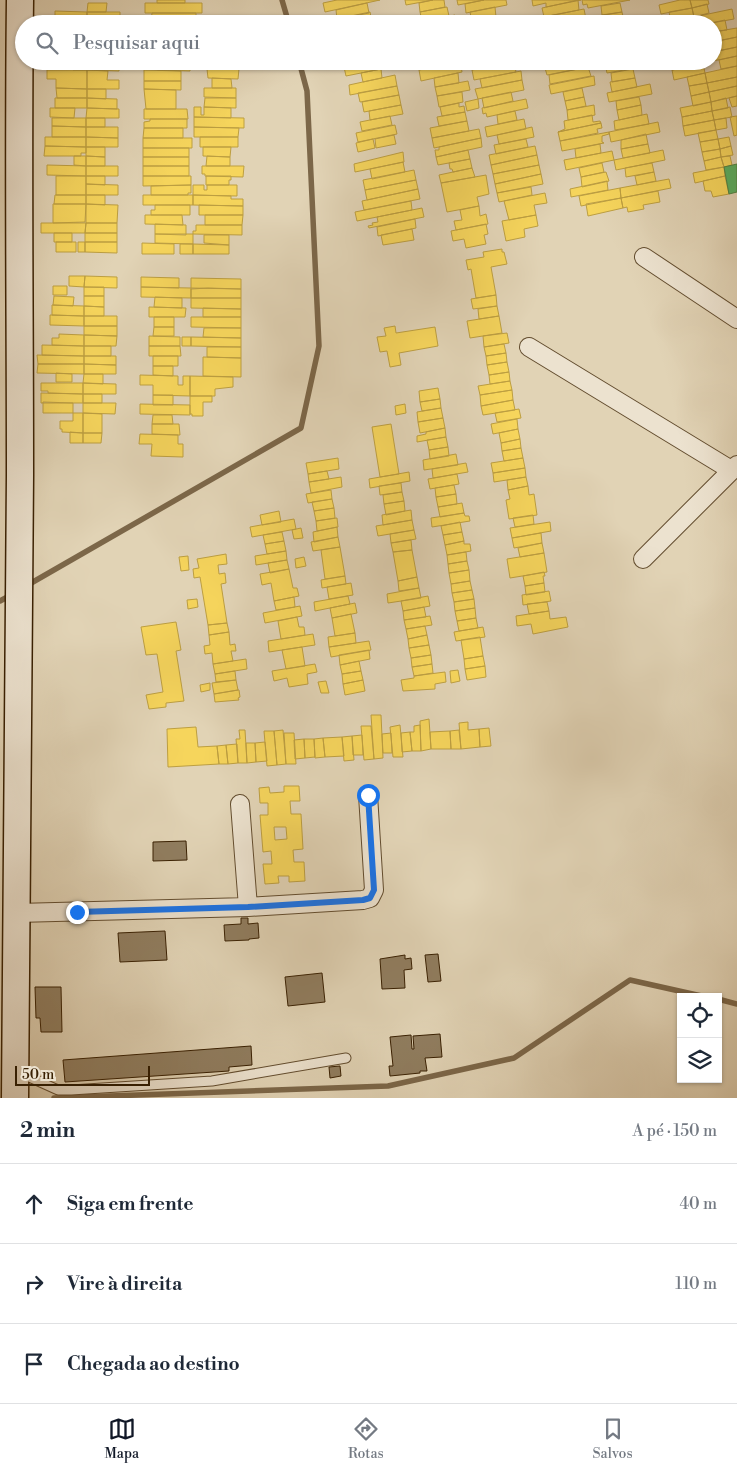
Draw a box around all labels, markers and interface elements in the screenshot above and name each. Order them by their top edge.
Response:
search box [15,15,722,70]
icon: search [33,29,61,57]
text: Pesquisar aqui [73,31,200,55]
route start [357,784,380,807]
route end [66,901,89,924]
map controls [677,993,722,1083]
button: locate [677,993,722,1038]
button: layers [677,1038,722,1083]
scale bar [15,1063,150,1086]
text: 50 m [22,1066,54,1084]
text: 2 min [20,1118,75,1144]
text: A pé · 150 m [633,1121,717,1141]
icon: ahead [20,1190,48,1218]
text: Siga em frente [67,1192,194,1216]
text: 40 m [680,1194,717,1214]
icon: right [20,1270,48,1298]
text: Vire à direita [67,1272,182,1296]
text: 110 m [675,1274,717,1294]
icon: arrive [20,1350,48,1378]
text: Chegada ao destino [67,1352,240,1376]
tab: Mapa [104,1415,139,1463]
tab: Rotas [348,1415,384,1463]
tab: Salvos [593,1415,633,1463]

